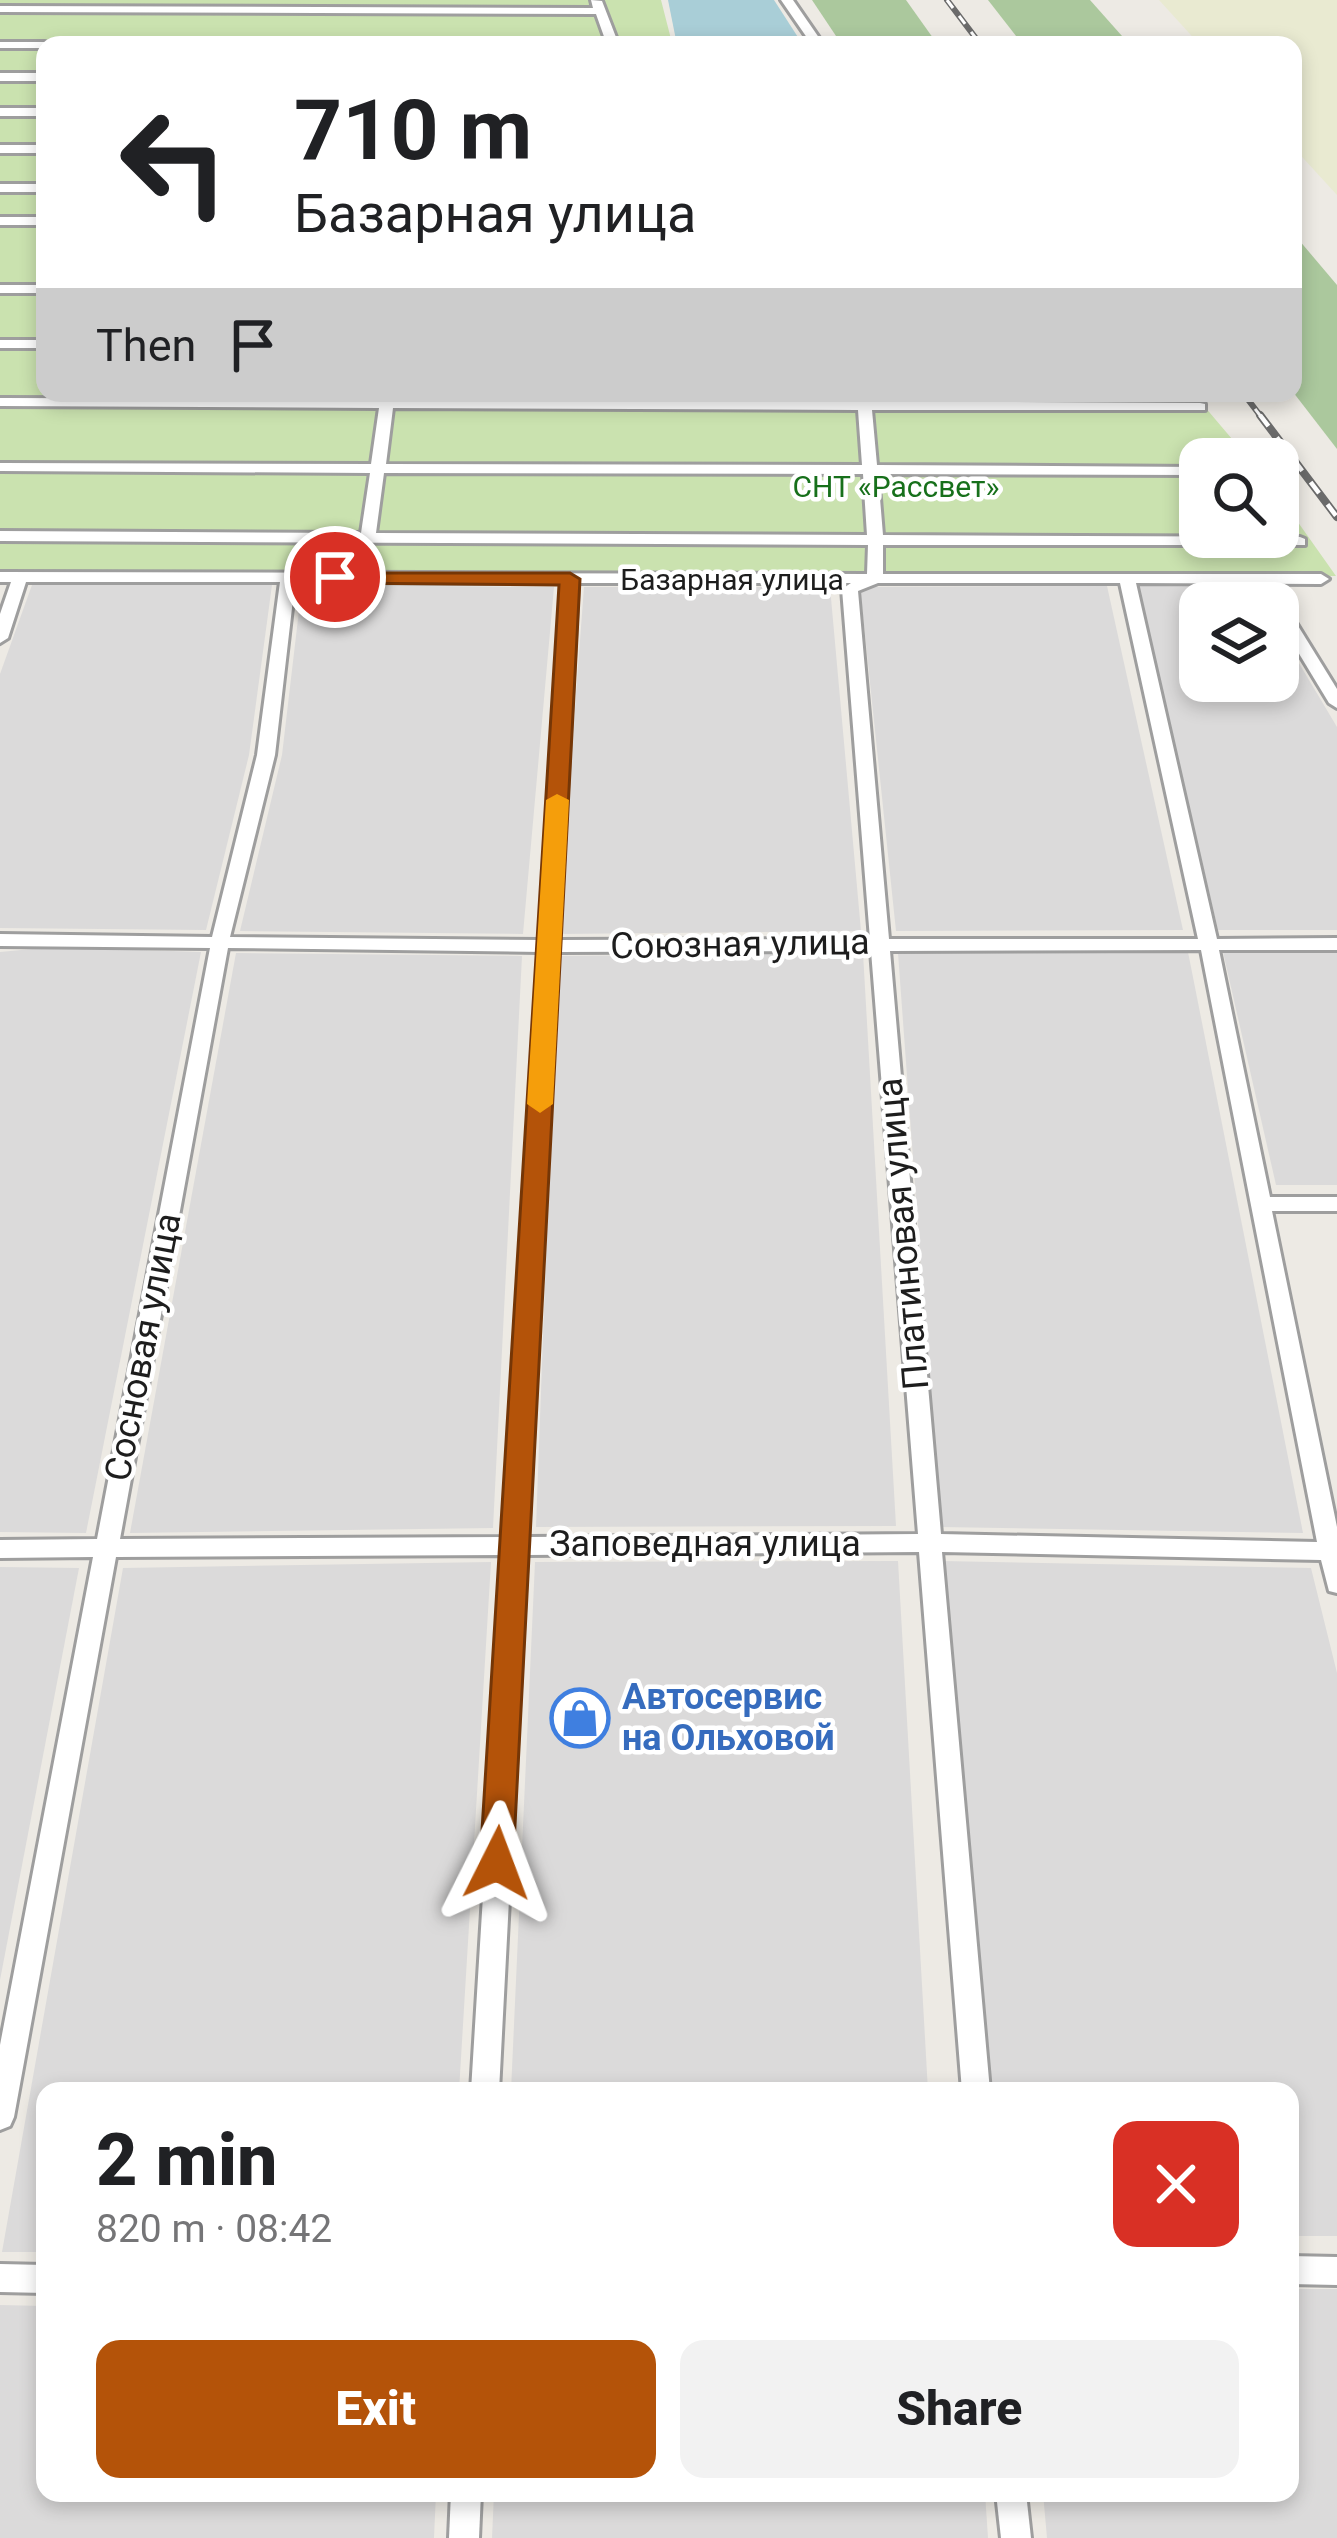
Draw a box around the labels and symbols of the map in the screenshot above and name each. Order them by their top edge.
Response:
park label: СНТ «Рассвет» [792,469,1000,504]
pin [284,526,386,628]
street label: Базарная улица [620,562,844,597]
street label: Союзная улица [610,921,870,967]
street label: Платиновая улица [868,1076,938,1392]
street label: Сосновая улица [96,1210,190,1484]
street label: Заповедная улица [549,1523,861,1565]
place label: Автосервис на Ольховой [622,1676,835,1759]
shop icon: Автосервис на Ольховой [549,1687,611,1749]
position arrow [434,1800,560,1926]

